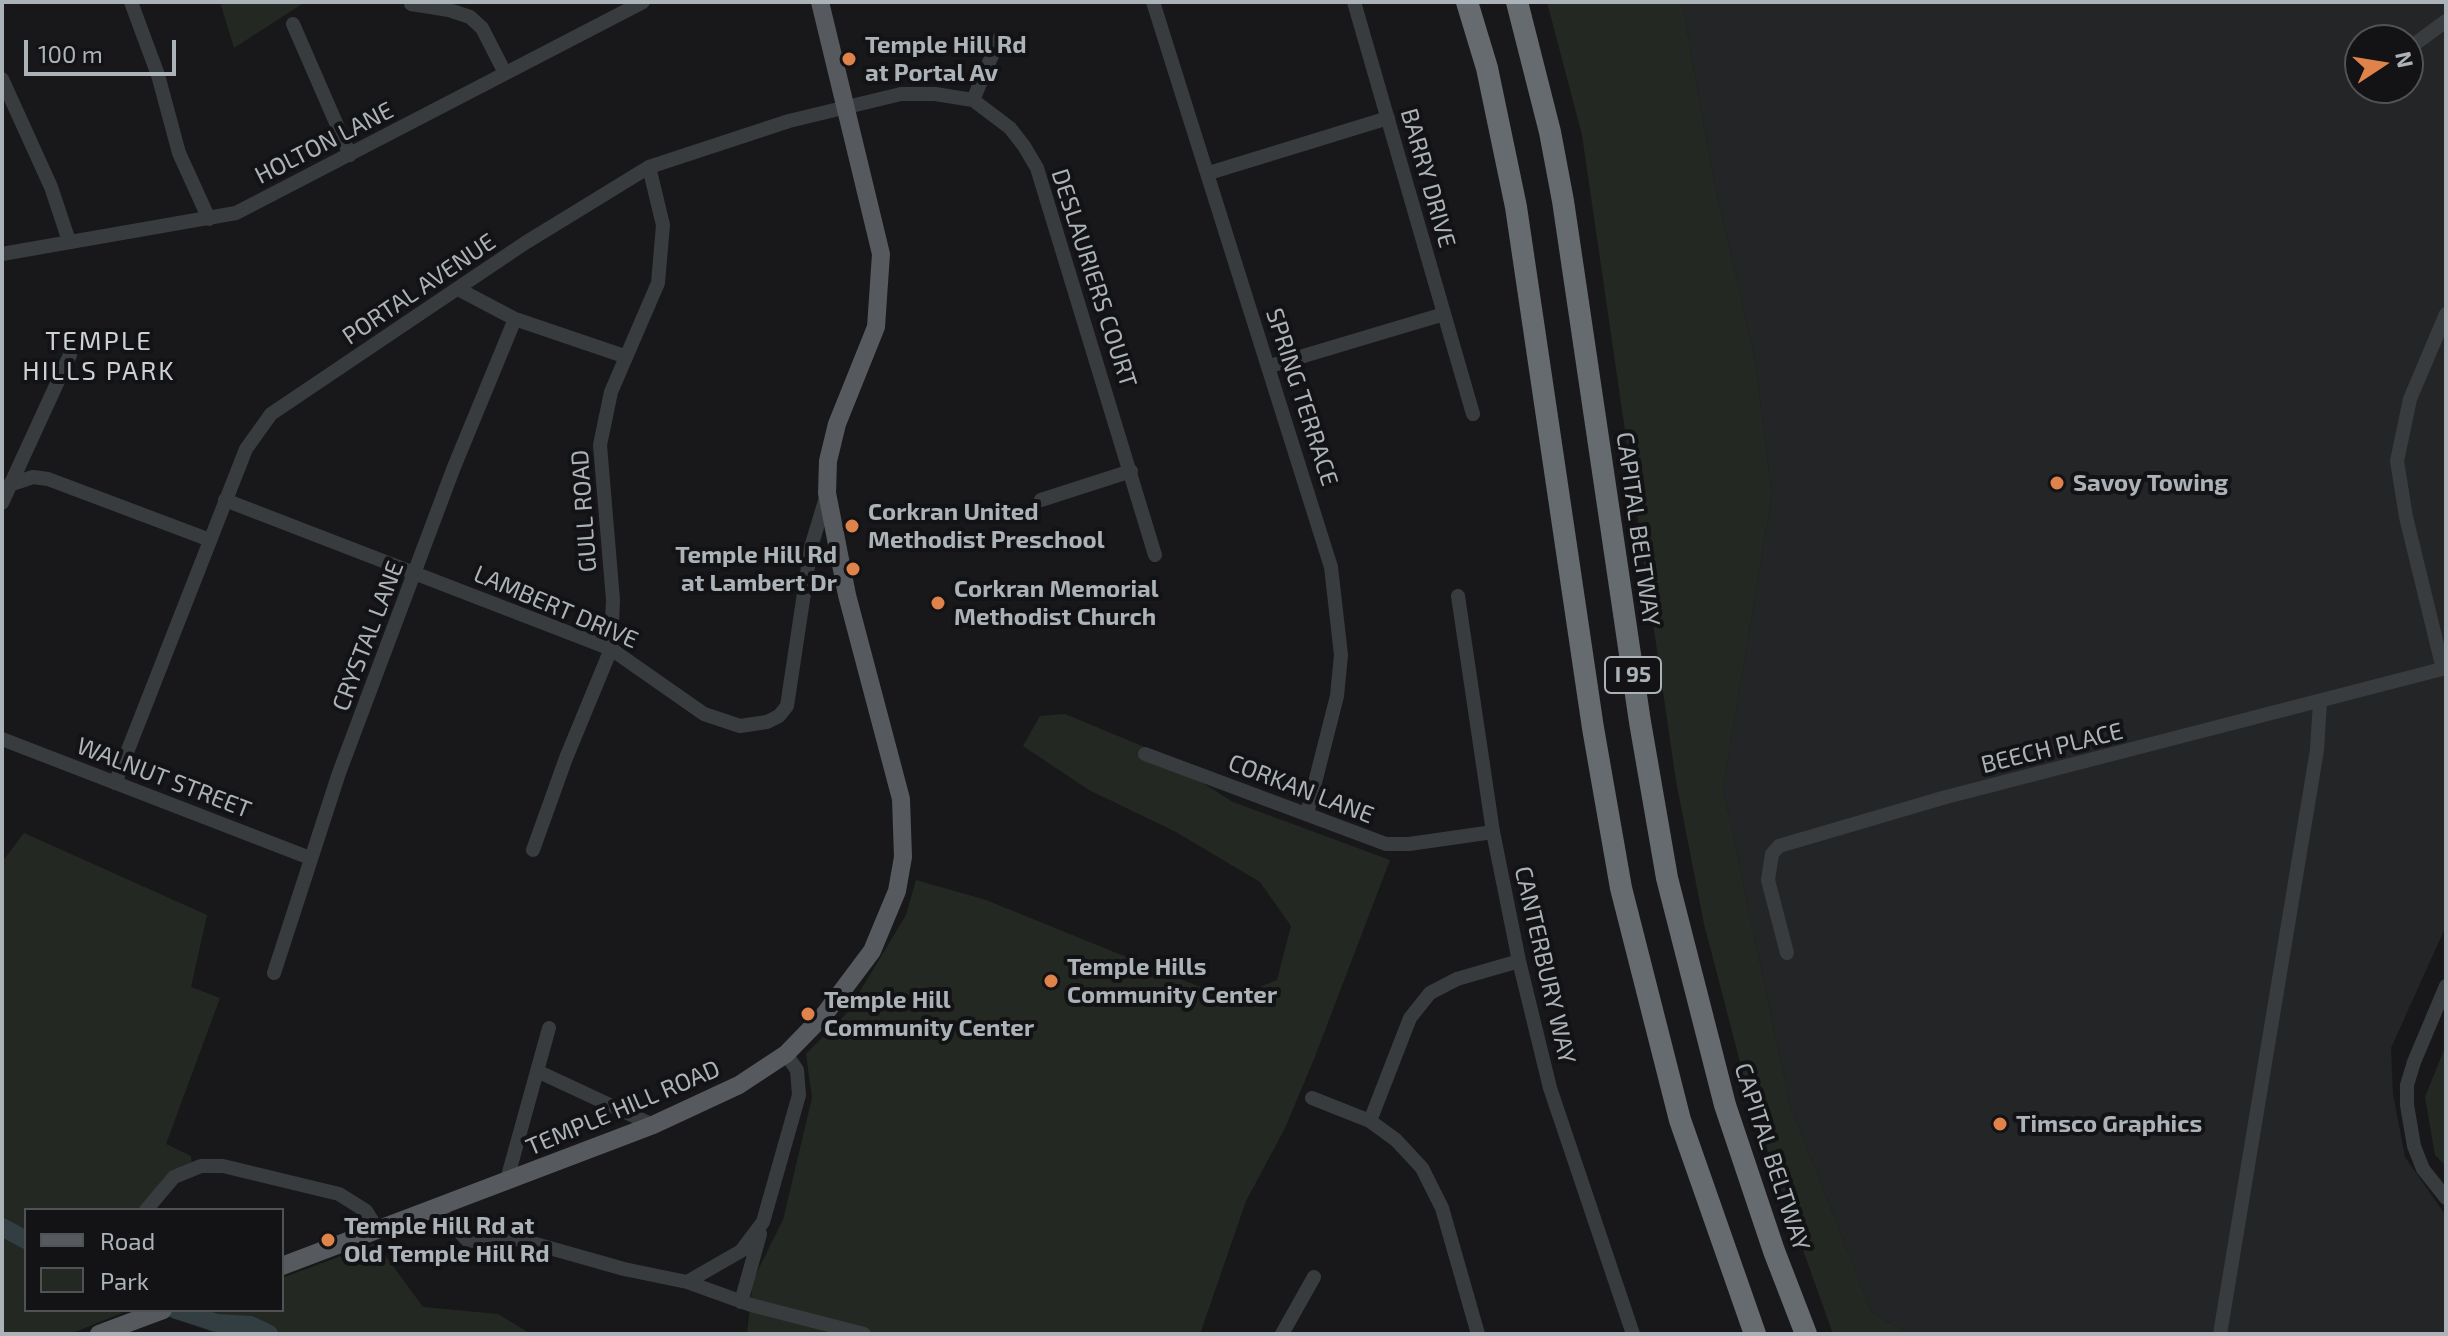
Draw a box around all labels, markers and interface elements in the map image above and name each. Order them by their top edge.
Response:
scale bar [28,24,180,74]
north arrow [2344,24,2424,104]
place label: Temple Hill Rd at Portal Av [865,31,1027,87]
text: 100 m [38,39,103,68]
text: N [2391,49,2420,70]
marker: Temple Hill Rd at Portal Av [840,50,858,68]
street label: HOLTON LANE [250,96,398,190]
street label: BARRY DRIVE [1394,105,1462,251]
street label: DESLAURIERS COURT [1045,165,1143,391]
street label: PORTAL AVENUE [337,227,501,351]
street label: SPRING TERRACE [1260,305,1344,489]
district label: TEMPLE HILLS PARK [22,325,176,386]
street label: CAPITAL BELTWAY [1610,430,1666,628]
street label: GULL ROAD [565,449,603,573]
place label: Savoy Towing [2073,469,2228,497]
marker: Savoy Towing [2048,474,2066,492]
place label: Corkran United Methodist Preschool [868,498,1105,554]
marker: Corkran United Methodist Preschool [843,517,861,535]
place label: Temple Hill Rd at Lambert Dr [675,541,837,597]
street label: CRYSTAL LANE [326,557,410,715]
street label: LAMBERT DRIVE [470,559,642,655]
marker: Temple Hill Rd at Lambert Dr [844,560,862,578]
place label: Corkran Memorial Methodist Church [954,575,1159,631]
marker: Corkran Memorial Methodist Church [929,594,947,612]
road number: I 95 [1605,657,1661,693]
street label: BEECH PLACE [1978,716,2126,780]
street label: WALNUT STREET [73,731,255,825]
street label: CORKAN LANE [1224,748,1378,830]
street label: CANTERBURY WAY [1508,863,1582,1067]
place label: Temple Hills Community Center [1067,953,1277,1009]
marker: Temple Hills Community Center [1042,972,1060,990]
place label: Temple Hill Community Center [824,986,1034,1042]
marker: Temple Hill Community Center [799,1005,817,1023]
street label: TEMPLE HILL ROAD [522,1054,724,1162]
street label: CAPITAL BELTWAY [1728,1059,1816,1255]
place label: Timsco Graphics [2016,1110,2202,1138]
marker: Timsco Graphics [1991,1115,2009,1133]
legend [24,1208,284,1312]
place label: Temple Hill Rd at Old Temple Hill Rd [344,1212,550,1268]
text: Road [100,1226,155,1255]
marker: Temple Hill Rd at Old Temple Hill Rd [319,1231,337,1249]
text: Park [100,1266,149,1295]

